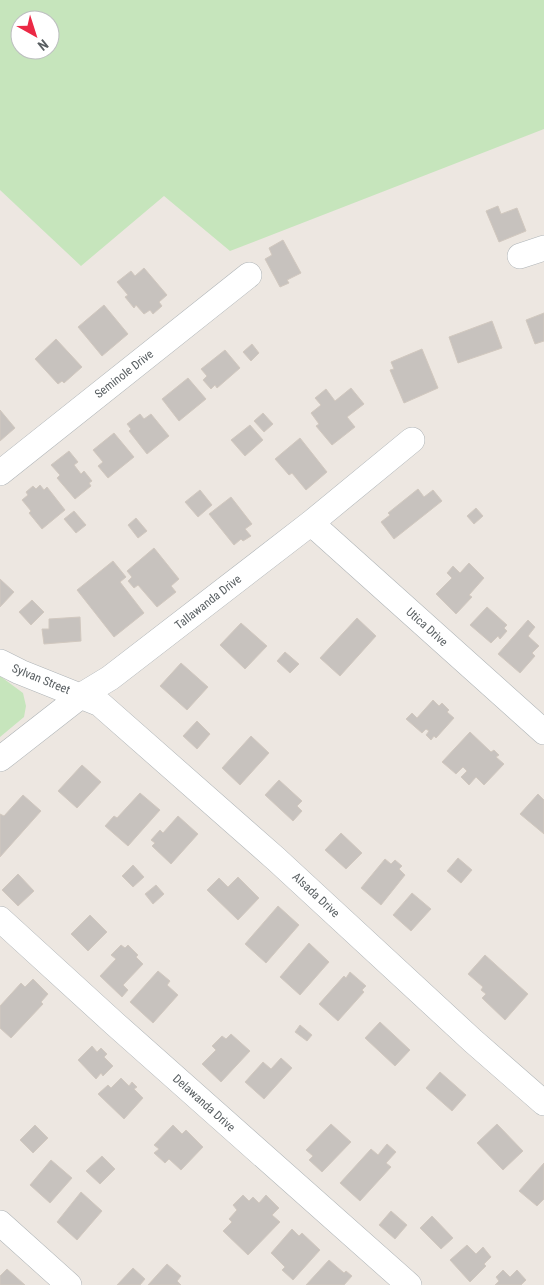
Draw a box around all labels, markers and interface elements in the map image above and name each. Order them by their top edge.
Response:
north arrow [10,10,60,60]
text: N [35,36,52,54]
street label: Seminole Drive [92,347,156,401]
street label: Tallawanda Drive [172,572,244,632]
street label: Utica Drive [403,605,451,650]
street label: Sylvan Street [10,661,73,697]
street label: Alsada Drive [290,870,343,921]
street label: Delawanda Drive [170,1071,238,1135]

